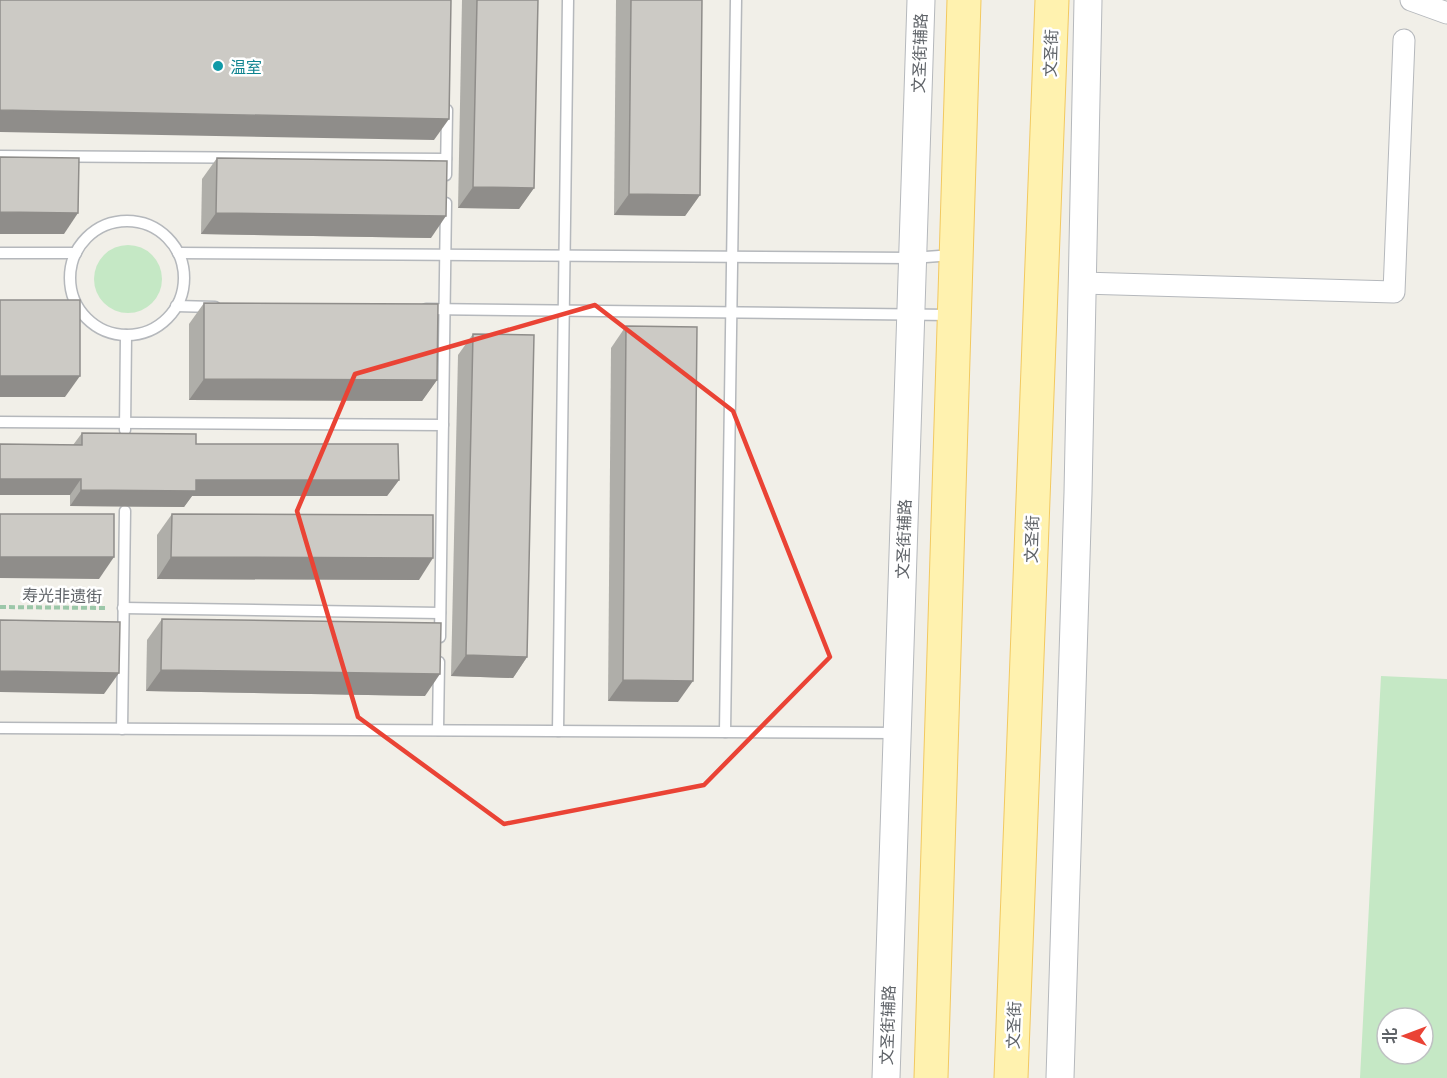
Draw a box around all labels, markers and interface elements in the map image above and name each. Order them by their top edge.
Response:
street label: 文圣街辅路 [908,13,930,93]
street label: 文圣街 [1040,29,1060,77]
place label: 温室 [230,57,262,76]
marker: 温室 [211,59,225,73]
street label: 文圣街辅路 [892,499,914,579]
street label: 文圣街 [1021,515,1041,563]
street label: 寿光非遗街 [22,585,102,605]
street label: 文圣街辅路 [876,985,898,1065]
street label: 文圣街 [1003,1001,1023,1049]
north arrow [1375,1006,1435,1066]
text: 北 [1380,1028,1399,1044]

